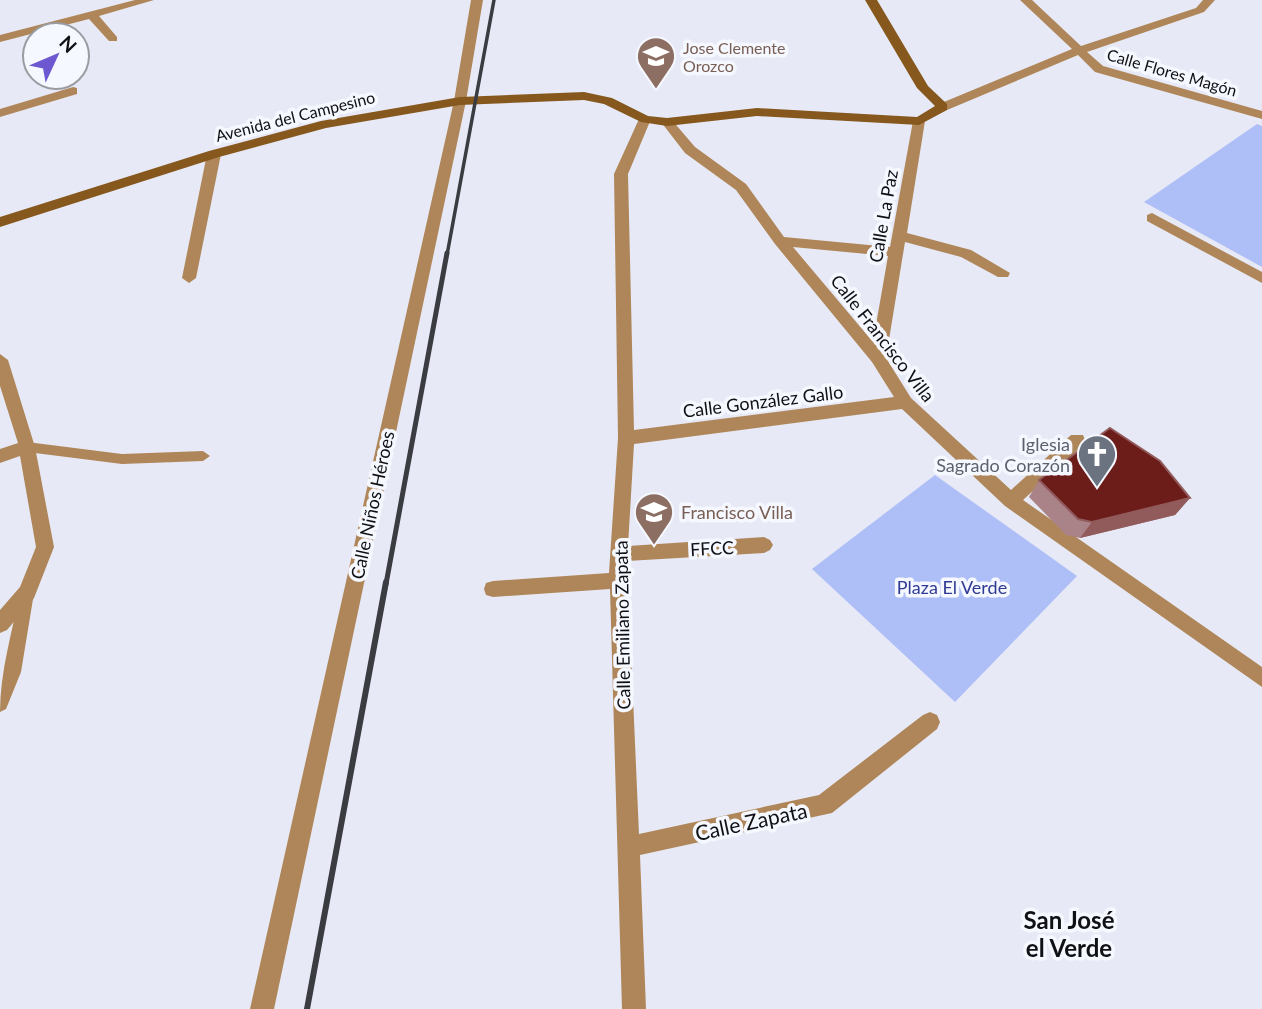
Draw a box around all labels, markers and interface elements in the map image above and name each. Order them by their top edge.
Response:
north arrow [21,21,91,91]
text: N [55,31,82,57]
school or university icon: Jose Clemente Orozco [635,35,677,90]
place label: Jose Clemente Orozco [683,38,786,75]
street label: Calle Flores Magón [1105,44,1239,100]
street label: Avenida del Campesino [213,87,377,145]
street label: Calle La Paz [864,168,902,264]
street label: Calle Francisco Villa [826,270,940,406]
street label: Calle González Gallo [682,380,844,422]
street label: Calle Niños Héroes [346,429,398,581]
place label: Iglesia Sagrado Corazón [936,433,1070,476]
church icon: Iglesia Sagrado Corazón [1076,433,1118,488]
school or university icon: Francisco Villa [633,491,675,546]
place label: Francisco Villa [681,501,793,523]
street label: FFCC [689,536,735,560]
street label: Calle Emiliano Zapata [610,540,634,710]
park label: Plaza El Verde [897,576,1007,598]
street label: Calle Zapata [693,797,809,845]
district label: San José el Verde [1024,905,1115,962]

